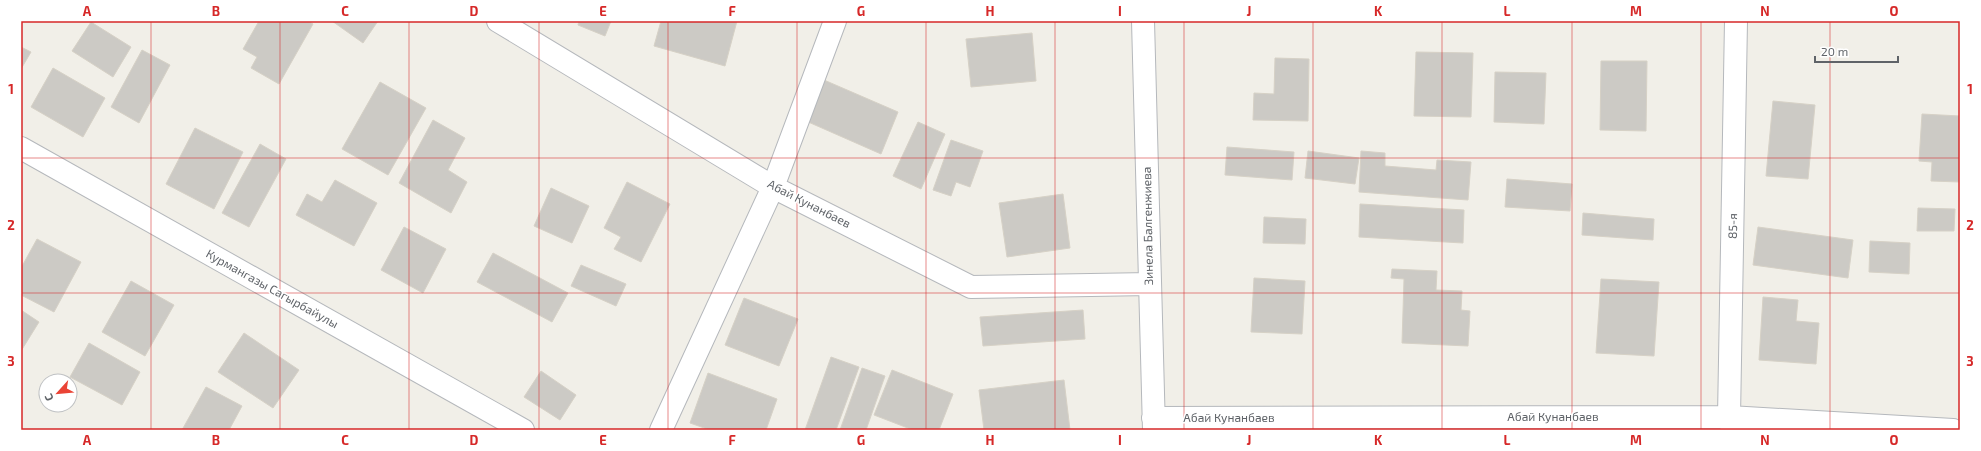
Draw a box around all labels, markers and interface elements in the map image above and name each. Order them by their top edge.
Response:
text: A [83,3,92,19]
text: B [212,3,220,19]
text: C [341,3,349,19]
text: D [470,3,479,19]
text: E [599,3,607,19]
text: F [728,3,736,19]
text: G [857,3,865,19]
text: H [986,3,995,19]
text: I [1118,3,1122,19]
text: J [1247,3,1251,19]
text: K [1374,3,1383,19]
text: L [1504,3,1511,19]
text: M [1630,3,1642,19]
text: N [1760,3,1770,19]
text: O [1890,3,1899,19]
scale bar [1815,38,1898,64]
text: 20 m [1821,44,1848,58]
text: 1 [8,81,14,97]
text: 1 [1967,81,1973,97]
street label: Зинела Балгенжиева [1139,166,1155,286]
street label: Абай Кунанбаев [765,176,853,231]
street label: 85-я [1725,213,1739,239]
text: 2 [7,217,15,233]
text: 2 [1966,217,1974,233]
street label: Курмангазы Сагырбайулы [203,246,341,331]
text: 3 [7,353,15,369]
text: 3 [1966,353,1974,369]
north arrow [38,373,78,413]
text: С [41,391,56,404]
street label: Абай Кунанбаев [1507,409,1599,424]
street label: Абай Кунанбаев [1183,410,1275,425]
text: A [83,432,92,448]
text: B [212,432,220,448]
text: C [341,432,349,448]
text: D [470,432,479,448]
text: E [599,432,607,448]
text: F [728,432,736,448]
text: G [857,432,865,448]
text: H [986,432,995,448]
text: I [1118,432,1122,448]
text: J [1247,432,1251,448]
text: K [1374,432,1383,448]
text: L [1504,432,1511,448]
text: M [1630,432,1642,448]
text: N [1760,432,1770,448]
text: O [1890,432,1899,448]

